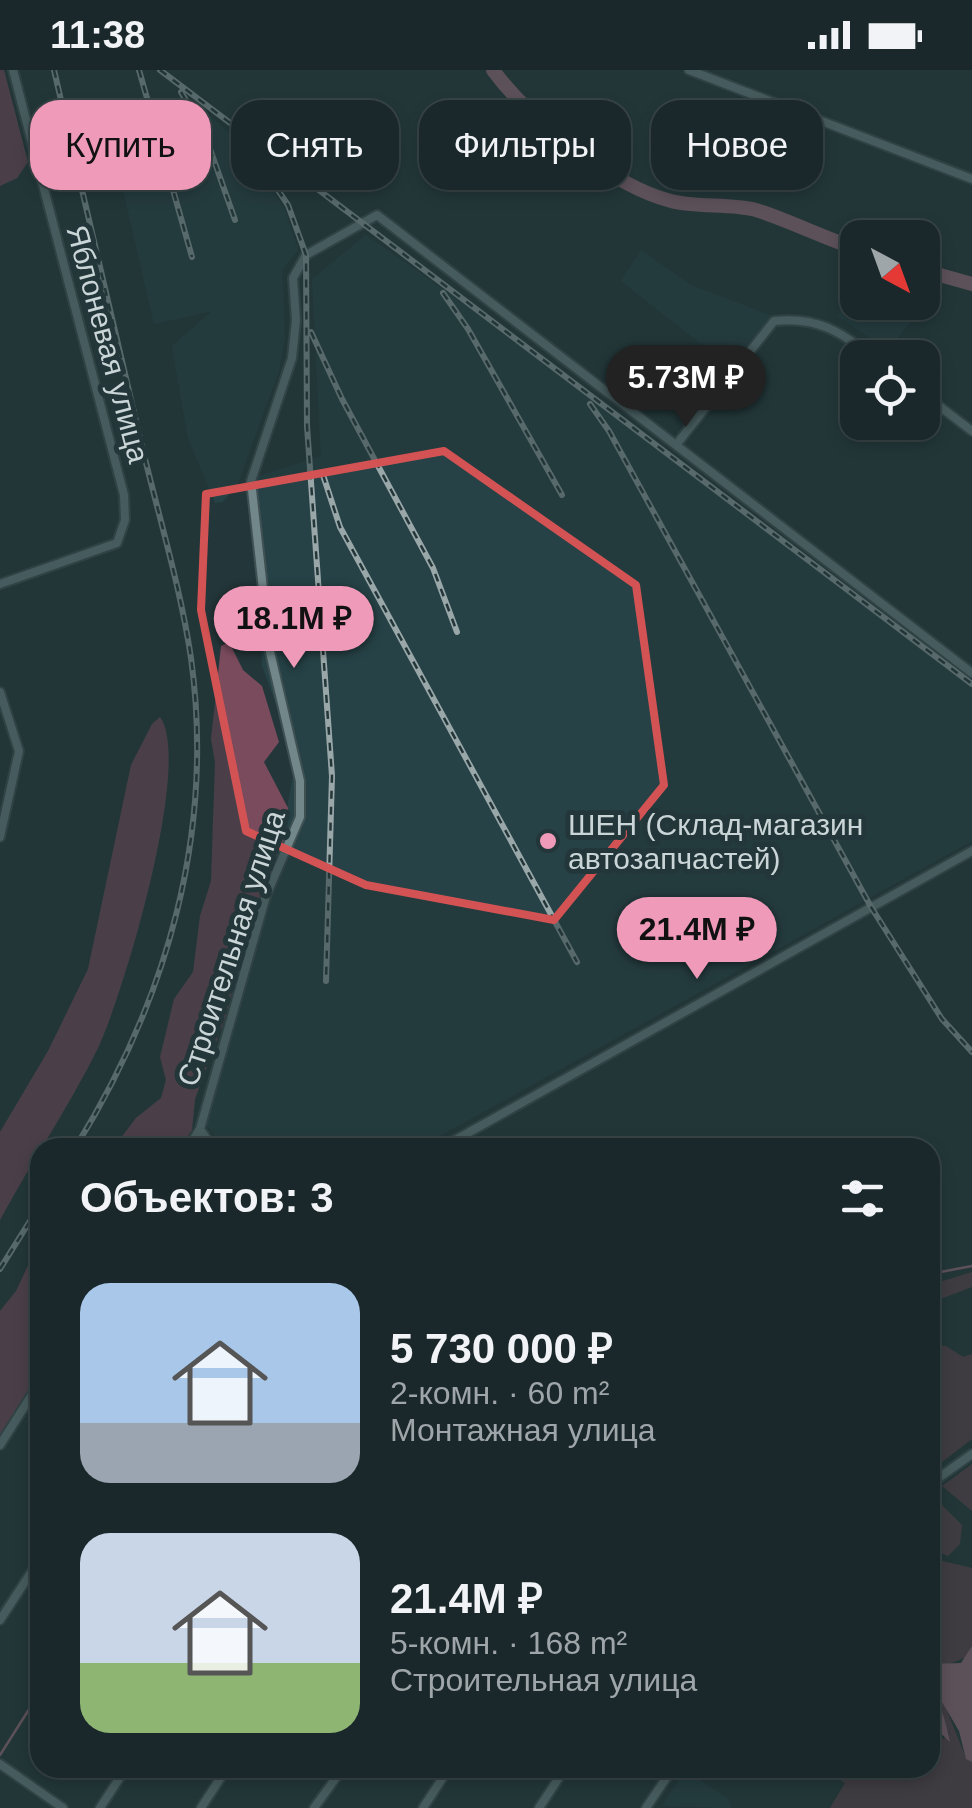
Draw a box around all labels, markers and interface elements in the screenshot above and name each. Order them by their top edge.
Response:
text: 11:38 [50,14,145,56]
chip: Купить [30,100,211,190]
chip: Снять [231,100,399,190]
chip: Фильтры [419,100,631,190]
chip: Новое [651,100,823,190]
north arrow [840,220,940,320]
map controls [840,220,940,440]
street label: Яблоневая улица [60,222,156,467]
button: locate [840,340,940,440]
pin: 5.73M ₽ [594,345,778,430]
text: 5.73M ₽ [628,359,744,395]
pin: 18.1M ₽ [202,586,386,671]
text: 18.1M ₽ [236,600,352,636]
street label: Строительная улица [171,806,291,1090]
place label: ШЕН (Склад-магазин автозапчастей) [568,808,863,875]
marker: ШЕН (Склад-магазин автозапчастей) [537,830,559,852]
pin: 21.4M ₽ [605,897,789,982]
text: 21.4M ₽ [639,911,755,947]
icon: filters [835,1171,890,1226]
text: Объектов: 3 [80,1174,334,1221]
icon: home [160,1323,280,1443]
text: 5 730 000 ₽ [390,1325,613,1372]
text: 2-комн. · 60 m² [390,1375,609,1411]
text: Монтажная улица [390,1412,656,1448]
icon: home [160,1573,280,1693]
text: 21.4M ₽ [390,1575,543,1622]
text: 5-комн. · 168 m² [390,1625,627,1661]
text: Строительная улица [390,1662,697,1698]

